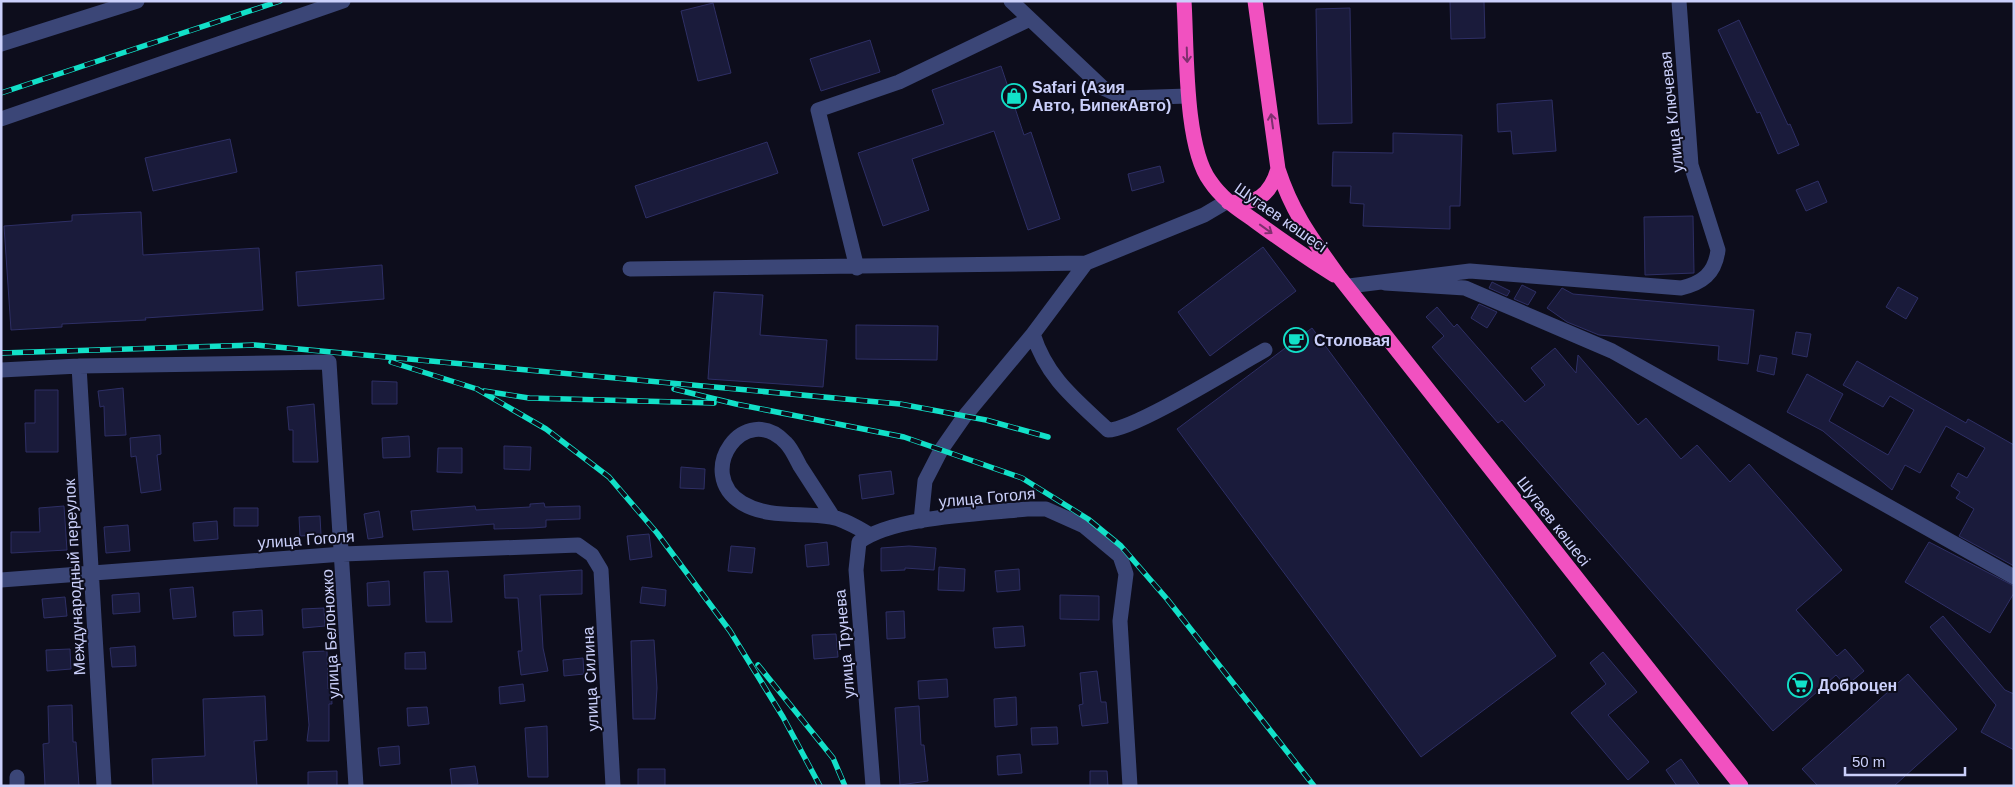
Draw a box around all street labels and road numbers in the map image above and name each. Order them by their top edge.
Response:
street label: улица Ключевая [1657,50,1686,173]
street label: Шугаев көшесі [1232,179,1330,255]
street label: Шугаев көшесі [1514,473,1594,569]
street label: Международный переулок [61,477,88,676]
street label: улица Гоголя [938,485,1036,510]
street label: улица Гоголя [257,528,355,551]
street label: улица Белоножко [319,568,342,699]
street label: улица Трунева [831,589,858,699]
street label: улица Силина [579,626,602,732]

